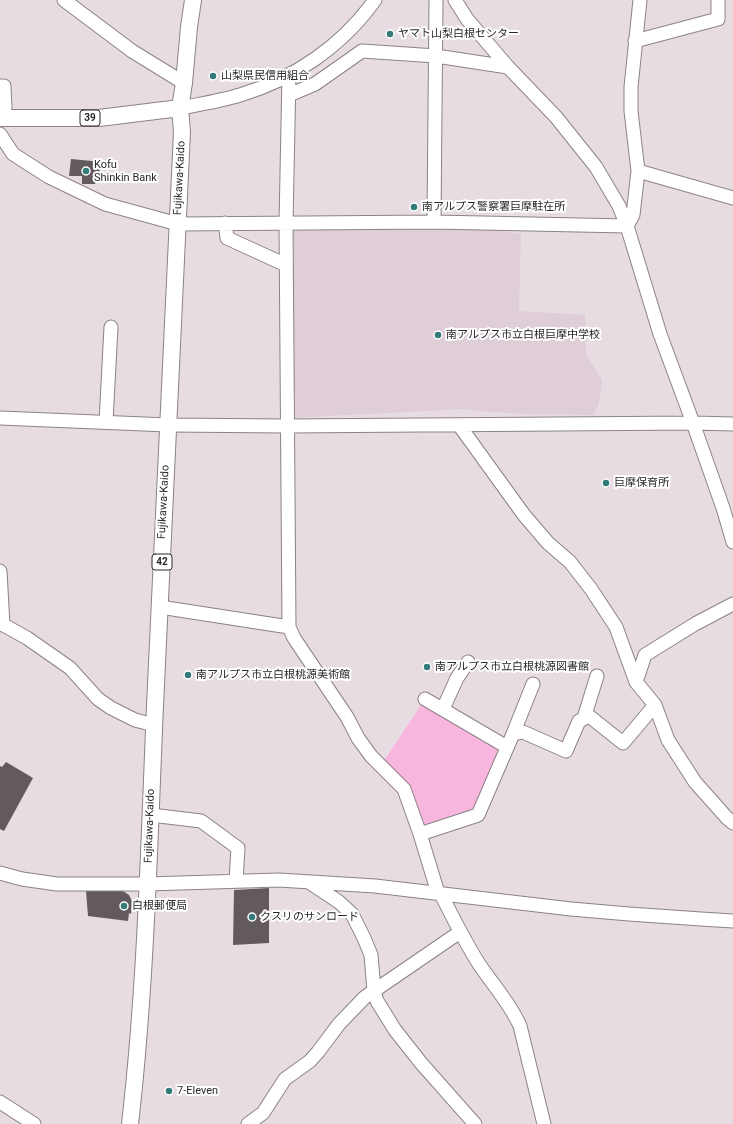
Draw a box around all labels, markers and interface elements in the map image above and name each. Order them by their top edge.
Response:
place label: ヤマト山梨白根センター [398,27,519,41]
marker: ヤマト山梨白根センター [385,29,395,39]
place label: 山梨県民信用組合 [221,69,309,83]
marker: 山梨県民信用組合 [208,71,218,81]
road number: 39 [80,110,100,126]
street label: Fujikawa-Kaido [171,141,189,215]
place label: Kofu Shinkin Bank [94,158,157,184]
marker: Kofu Shinkin Bank [81,166,91,176]
place label: 南アルプス警察署巨摩駐在所 [422,200,565,214]
marker: 南アルプス警察署巨摩駐在所 [409,202,419,212]
place label: 南アルプス市立白根巨摩中学校 [446,328,600,342]
marker: 南アルプス市立白根巨摩中学校 [433,330,443,340]
street label: Fujikawa-Kaido [155,465,173,539]
place label: 巨摩保育所 [614,476,669,490]
marker: 巨摩保育所 [601,478,611,488]
road number: 42 [152,554,172,570]
place label: 南アルプス市立白根桃源図書館 [435,660,589,674]
marker: 南アルプス市立白根桃源図書館 [422,662,432,672]
place label: 南アルプス市立白根桃源美術館 [196,668,350,682]
marker: 南アルプス市立白根桃源美術館 [183,670,193,680]
street label: Fujikawa-Kaido [142,789,158,863]
place label: 白根郵便局 [132,899,187,913]
marker: 白根郵便局 [119,901,129,911]
place label: クスリのサンロード [260,910,359,924]
marker: クスリのサンロード [247,912,257,922]
place label: 7-Eleven [177,1084,218,1098]
marker: 7-Eleven [164,1086,174,1096]

